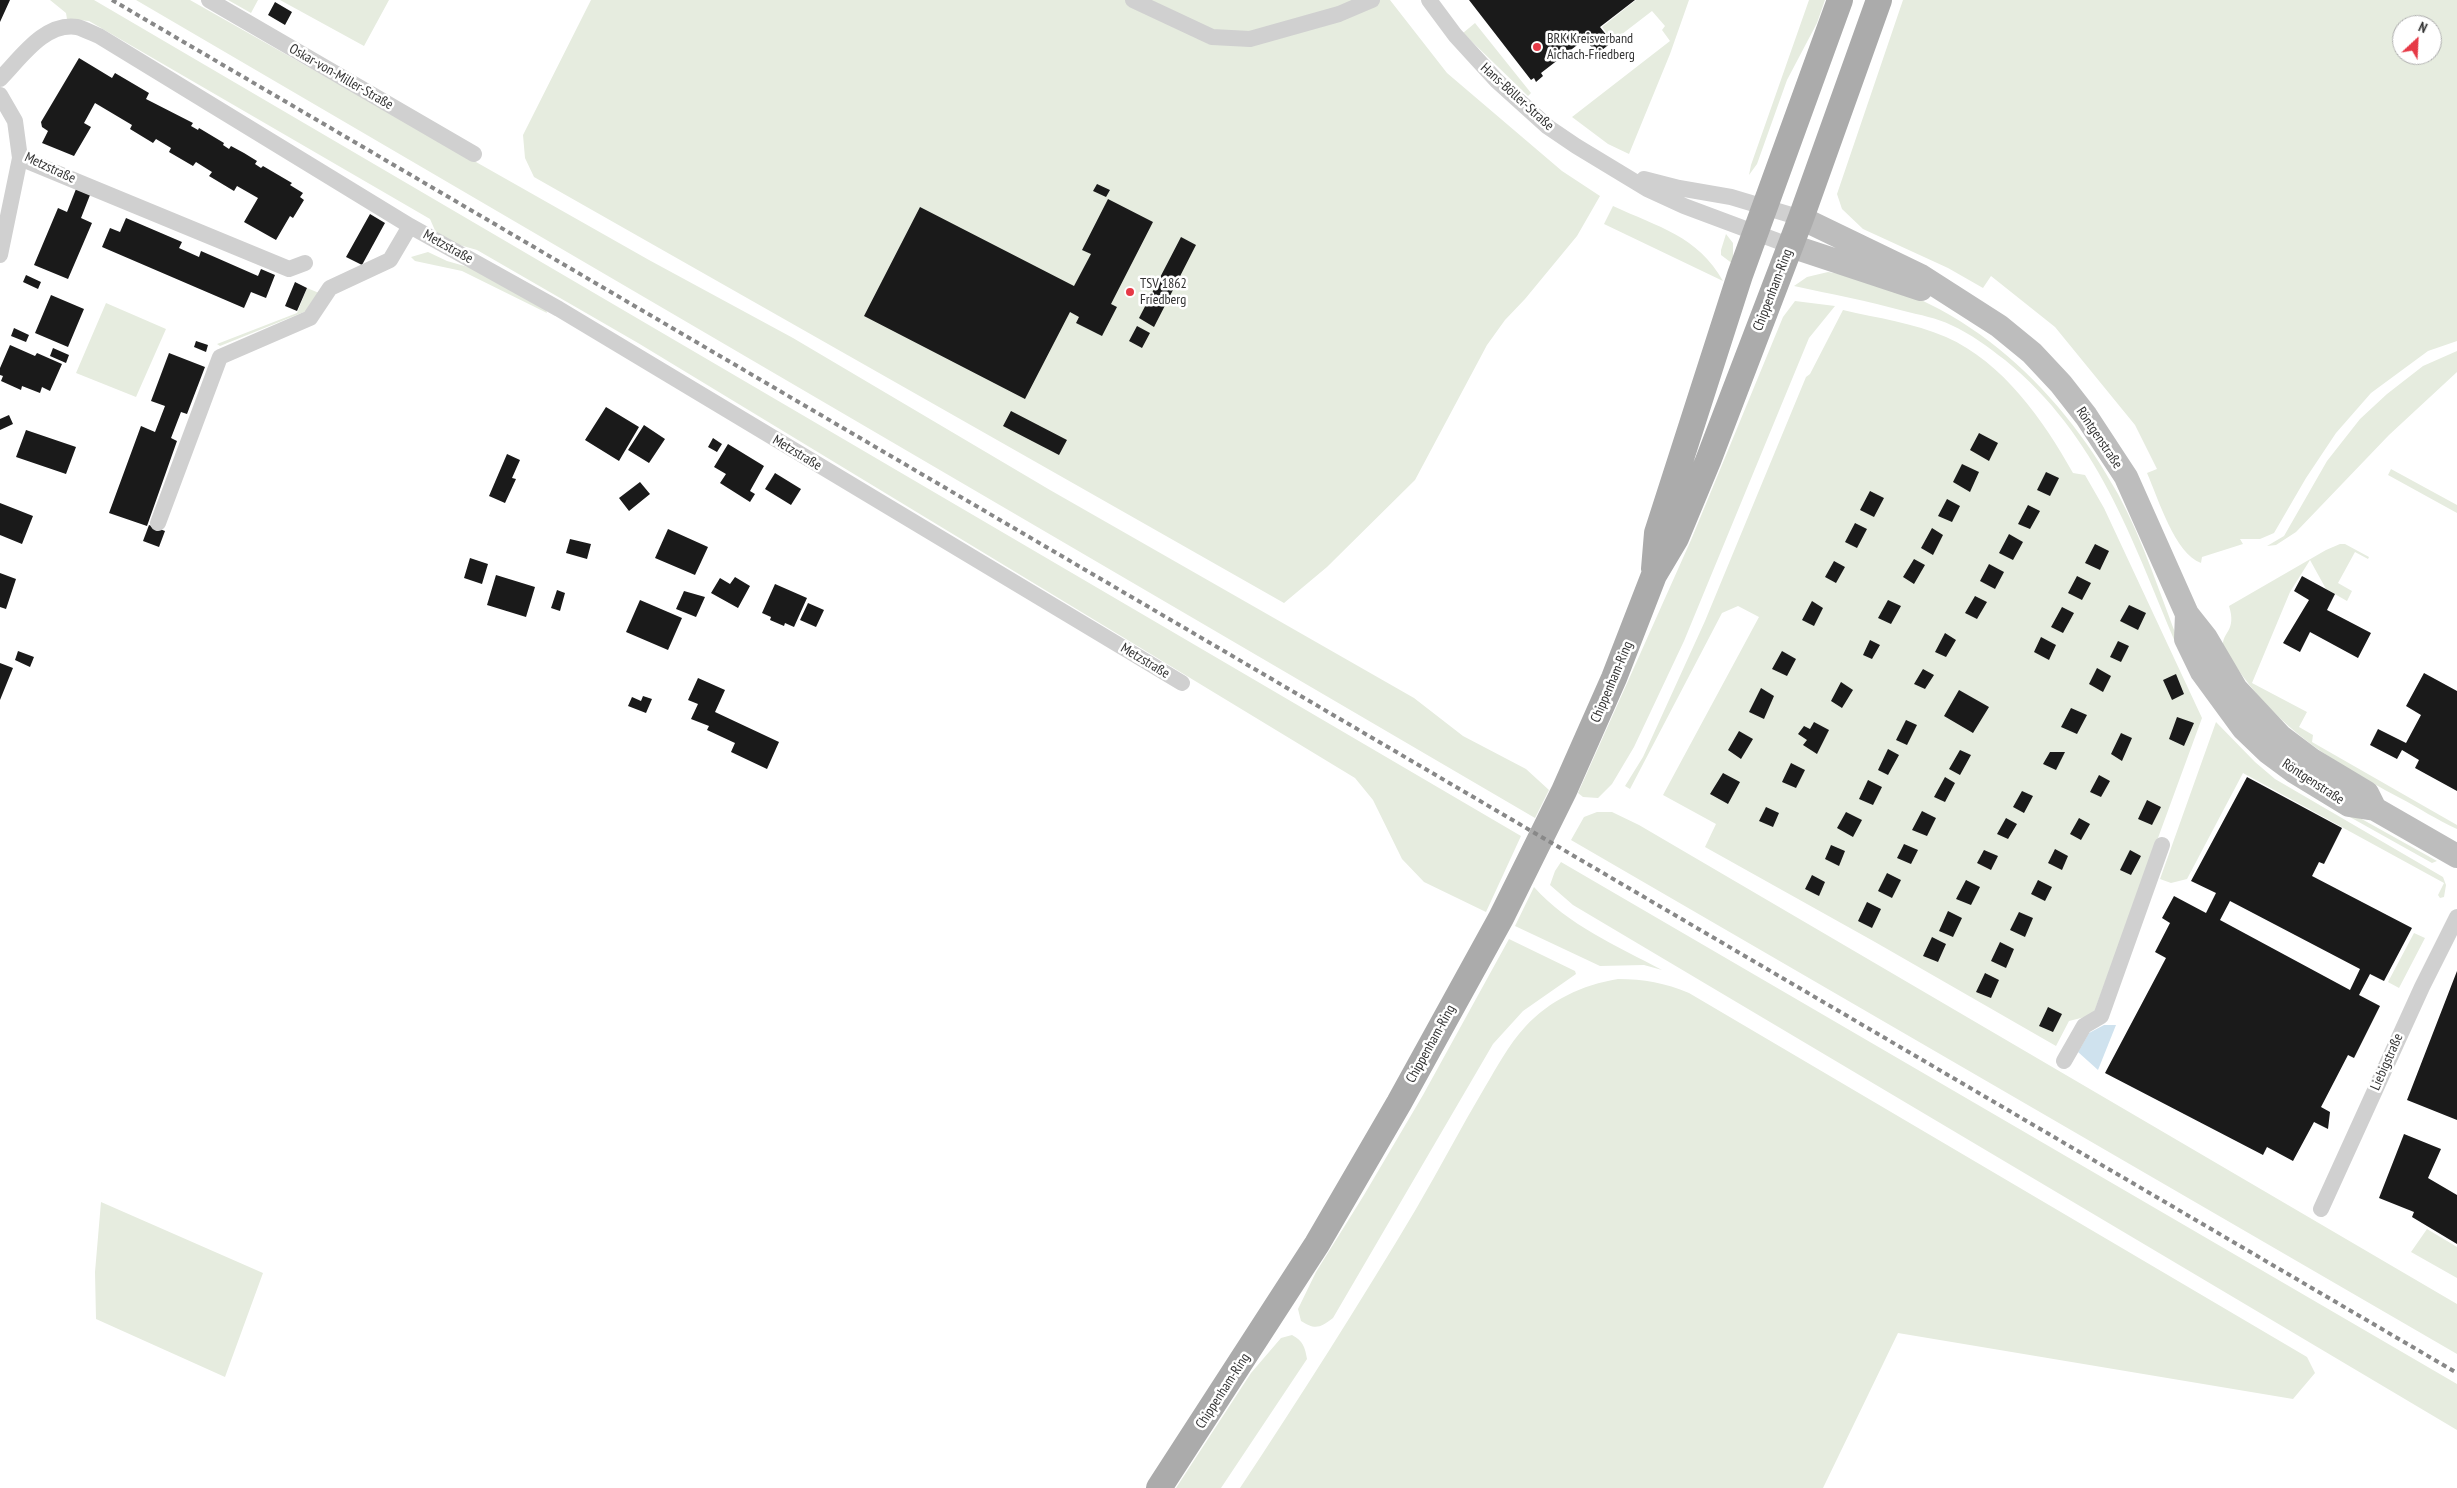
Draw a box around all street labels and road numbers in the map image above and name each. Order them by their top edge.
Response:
street label: Oskar-von-Miller-Straße [286,40,396,114]
street label: Hans-Böller-Straße [1477,60,1557,134]
street label: Metzstraße [22,149,78,187]
street label: Metzstraße [420,227,476,267]
street label: Chippenham-Ring [1750,247,1796,333]
street label: Röntgenstraße [2072,404,2126,472]
street label: Metzstraße [769,432,825,474]
street label: Chippenham-Ring [1587,639,1637,725]
street label: Metzstraße [1117,640,1173,682]
street label: Röntgenstraße [2279,756,2347,808]
street label: Chippenham-Ring [1403,1002,1459,1086]
street label: Liebigstraße [2367,1031,2407,1093]
street label: Chippenham-Ring [1192,1350,1254,1432]

